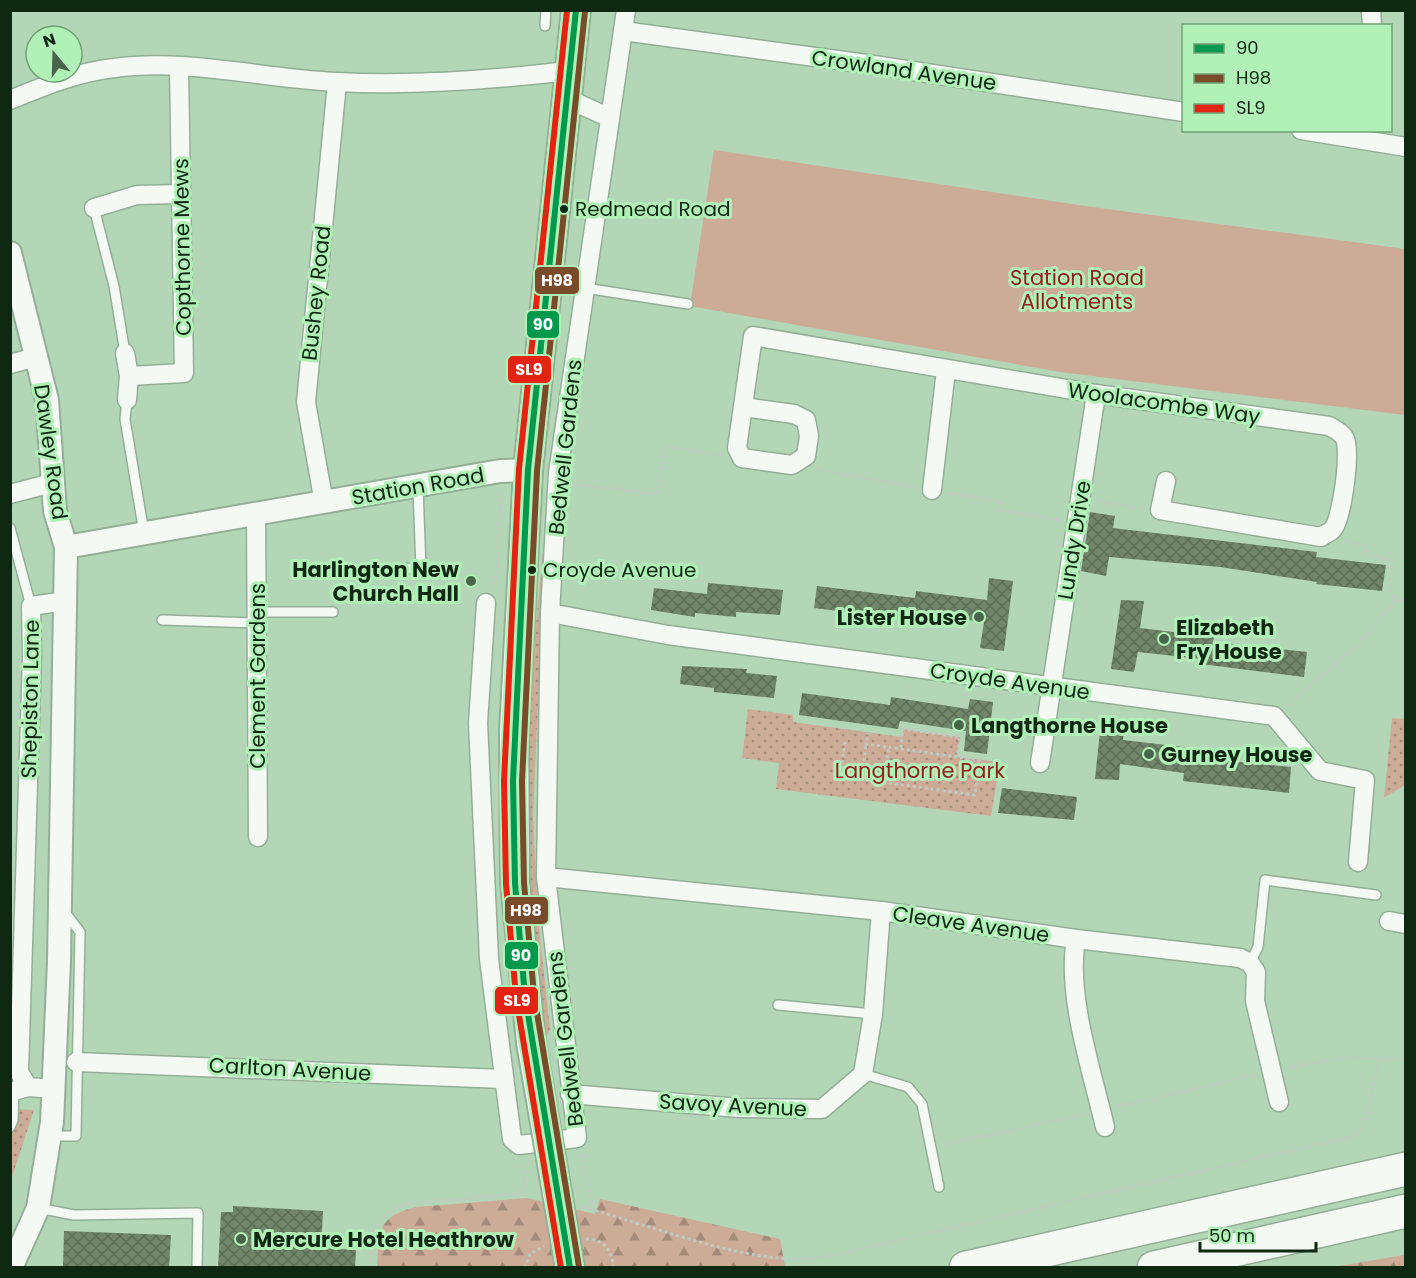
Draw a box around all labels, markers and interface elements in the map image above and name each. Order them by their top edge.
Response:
north arrow [24,24,84,84]
legend [1182,24,1392,132]
text: N [40,27,59,53]
text: 90 [1236,35,1259,60]
street label: Crowland Avenue [810,43,998,97]
text: H98 [1236,65,1271,90]
text: SL9 [1236,95,1266,120]
street label: Copthorne Mews [166,158,198,336]
place label: Redmead Road [575,195,730,223]
marker: Redmead Road [558,203,570,215]
street label: Bushey Road [294,224,338,362]
park label: Station Road Allotments [1010,263,1144,316]
line badge: H98 [534,266,580,295]
text: H98 [541,269,573,292]
line badge: 90 [526,310,560,339]
text: 90 [533,313,553,336]
line badge: SL9 [507,355,552,384]
text: SL9 [515,358,543,381]
street label: Bedwell Gardens [541,358,589,536]
street label: Woolacombe Way [1066,375,1262,431]
street label: Dawley Road [27,382,75,522]
street label: Station Road [349,460,487,512]
street label: Lundy Drive [1050,478,1098,602]
place label: Harlington New Church Hall [292,555,460,608]
place label: Croyde Avenue [543,556,696,584]
marker: Croyde Avenue [526,564,538,576]
marker: Harlington New Church Hall [464,574,478,588]
street label: Clement Gardens [243,583,272,769]
place label: Lister House [837,603,967,632]
marker: Lister House [972,610,986,624]
place label: Elizabeth Fry House [1176,613,1282,666]
street label: Shepiston Lane [14,619,46,779]
marker: Elizabeth Fry House [1157,632,1171,646]
street label: Croyde Avenue [928,655,1092,707]
place label: Langthorne House [971,711,1168,740]
marker: Langthorne House [952,718,966,732]
place label: Gurney House [1161,740,1313,769]
marker: Gurney House [1142,747,1156,761]
park label: Langthorne Park [835,756,1005,785]
line badge: H98 [504,896,549,925]
text: H98 [510,899,542,922]
street label: Cleave Avenue [891,899,1051,949]
line badge: 90 [504,941,539,970]
text: 90 [511,944,531,967]
street label: Bedwell Gardens [540,950,590,1128]
line badge: SL9 [494,986,539,1015]
text: SL9 [503,989,531,1012]
street label: Carlton Avenue [208,1050,372,1088]
street label: Savoy Avenue [658,1087,808,1123]
scale bar [1200,1215,1316,1253]
text: 50 m [1209,1223,1255,1248]
place label: Mercure Hotel Heathrow [253,1225,515,1254]
marker: Mercure Hotel Heathrow [234,1232,248,1246]

